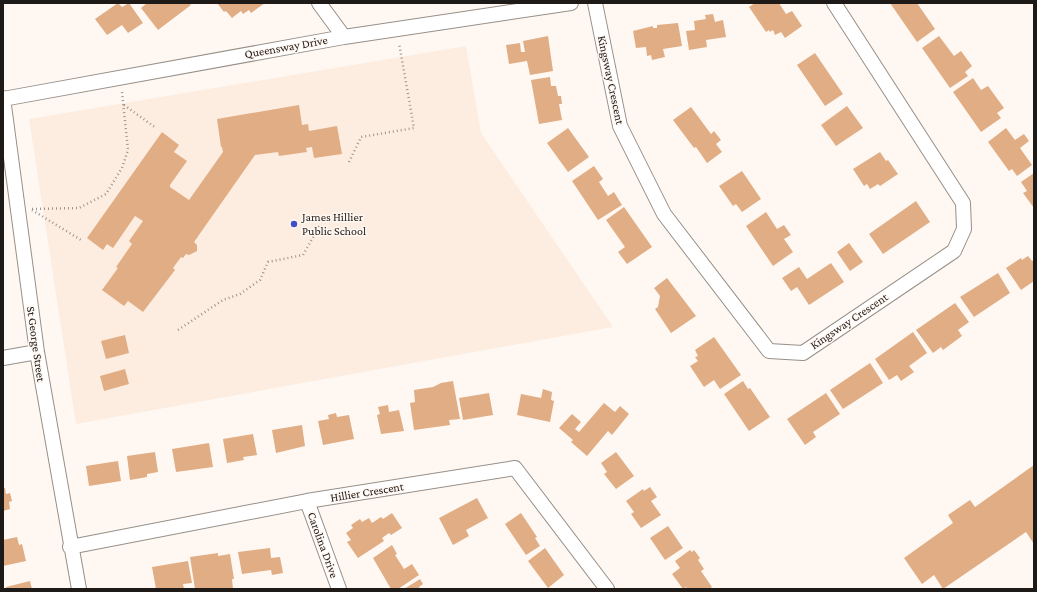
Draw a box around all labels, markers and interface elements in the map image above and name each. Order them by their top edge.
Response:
street label: Queensway Drive [243,33,329,61]
street label: Kingsway Crescent [595,34,627,127]
place label: James Hillier Public School [301,210,366,238]
marker: James Hillier Public School [289,219,299,229]
street label: Kingsway Crescent [808,289,891,352]
street label: St George Street [24,305,48,384]
street label: Hillier Crescent [329,479,406,505]
street label: Carolina Drive [305,510,341,580]

